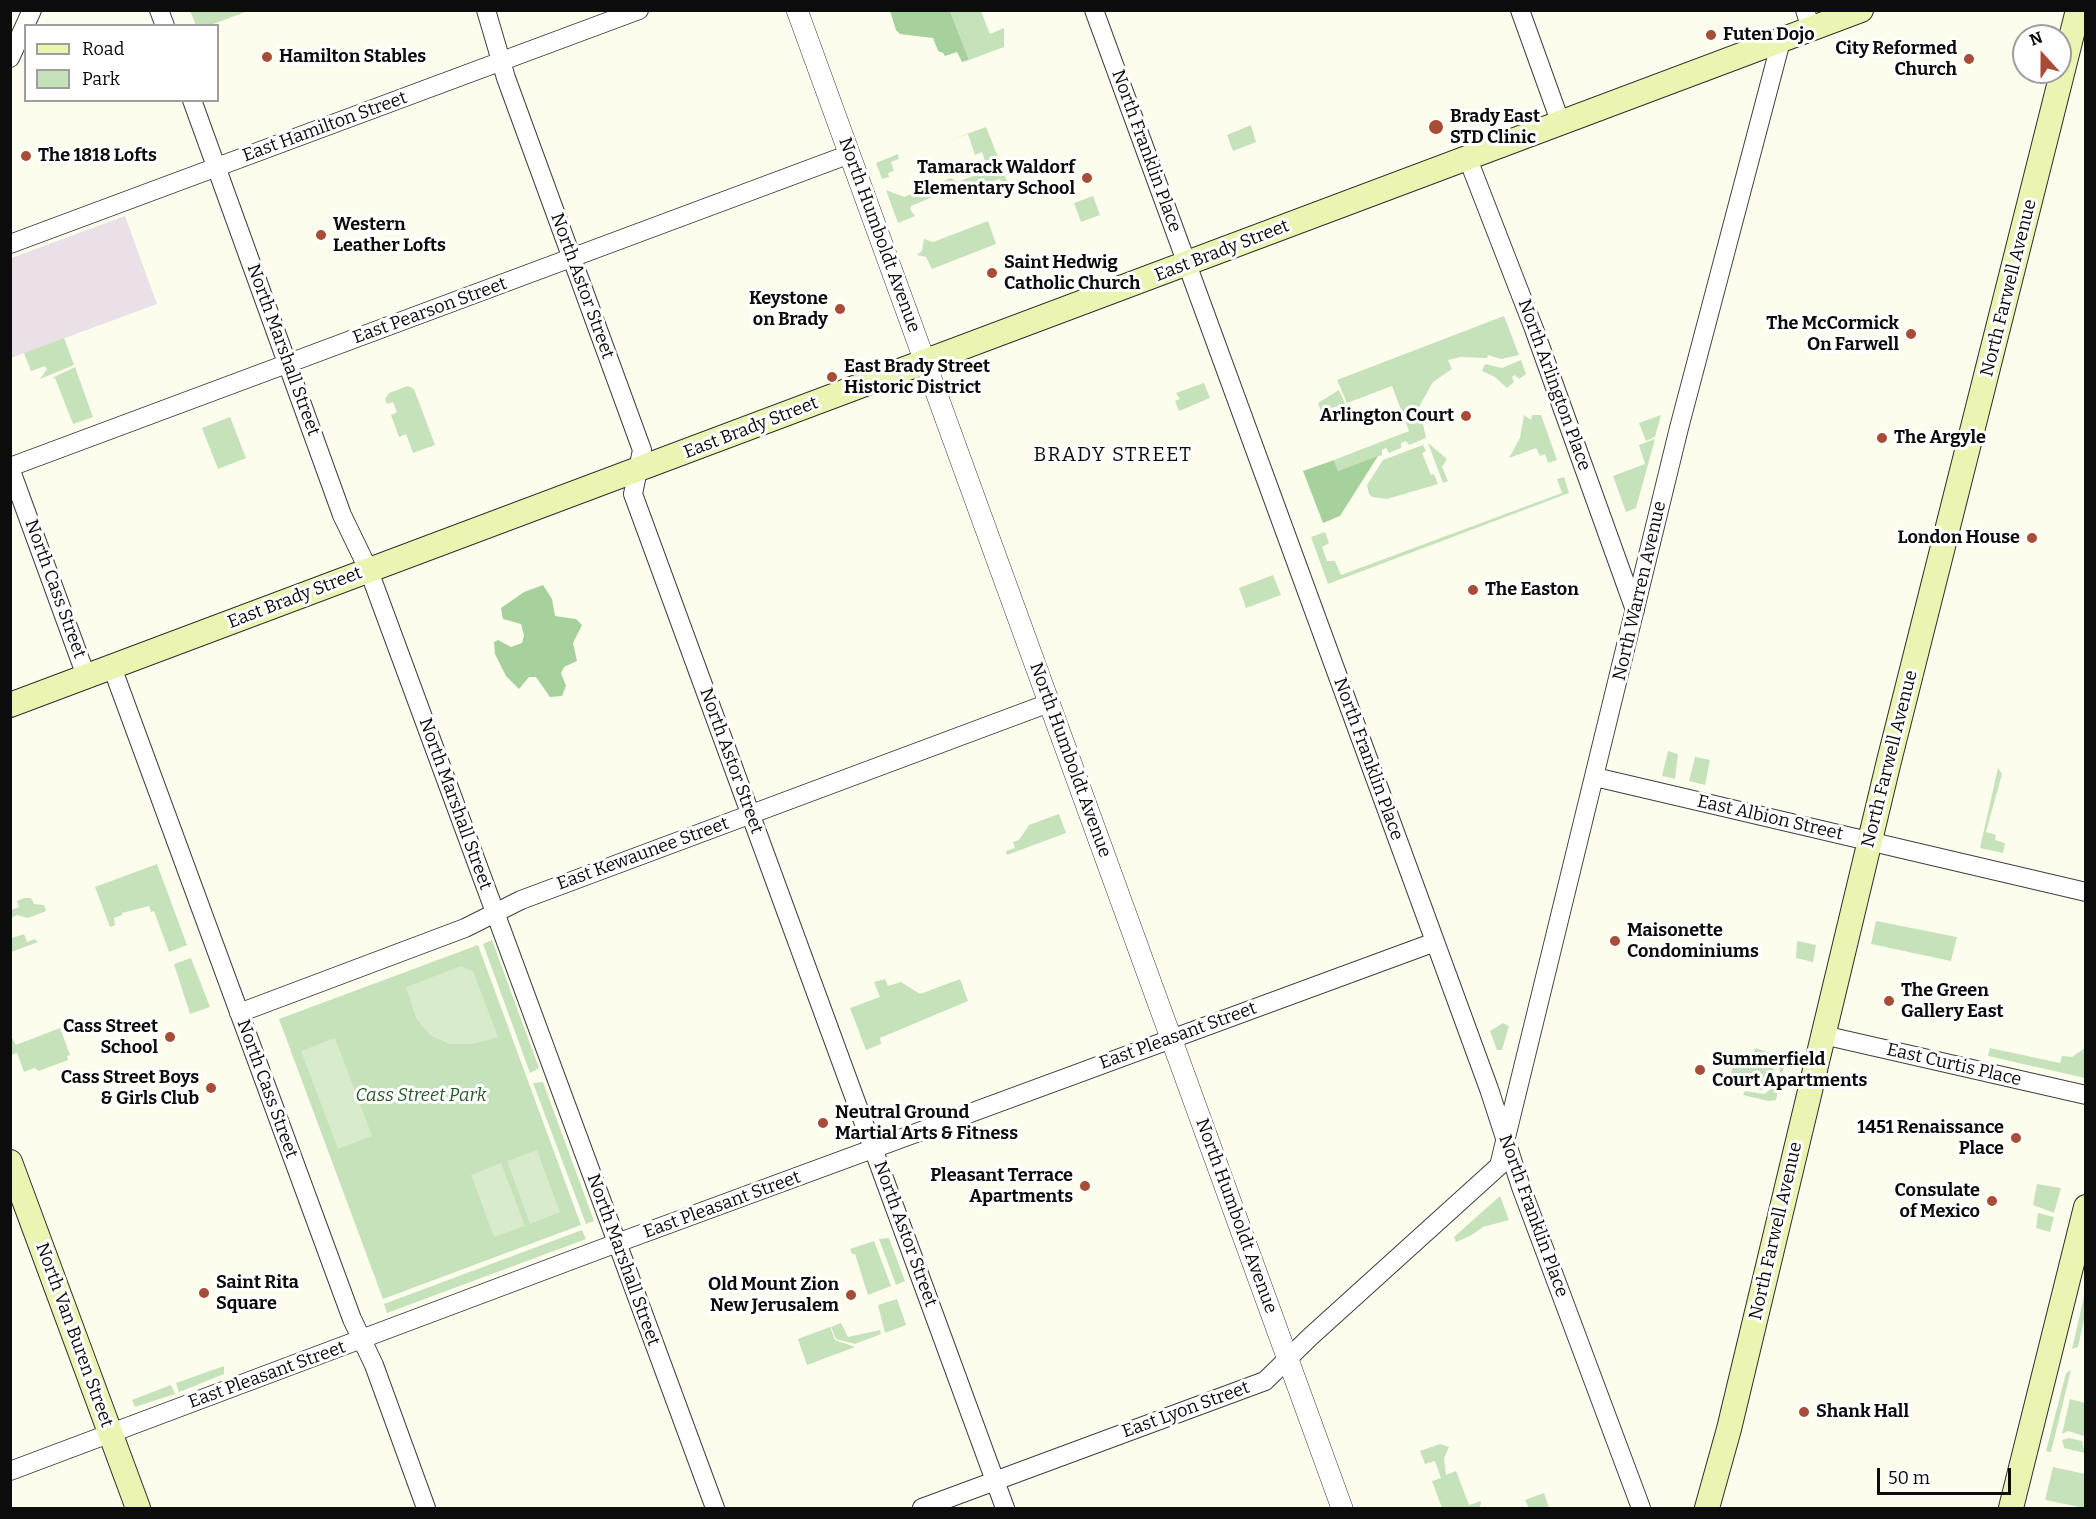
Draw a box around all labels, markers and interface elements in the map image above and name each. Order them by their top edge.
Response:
legend [24,24,219,102]
place label: Futen Dojo [1723,24,1815,46]
north arrow [2012,24,2072,84]
marker: Futen Dojo [1704,28,1718,42]
text: N [2027,28,2045,50]
text: Road [82,38,124,60]
place label: City Reformed Church [1835,38,1957,80]
place label: Hamilton Stables [279,46,426,68]
marker: Hamilton Stables [260,50,274,64]
marker: City Reformed Church [1962,52,1976,66]
street label: North Franklin Place [1107,67,1185,235]
text: Park [82,68,120,90]
street label: East Hamilton Street [240,87,410,167]
place label: Brady East STD Clinic [1450,106,1540,148]
marker: Brady East STD Clinic [1427,118,1445,136]
street label: North Humboldt Avenue [834,134,924,336]
place label: The 1818 Lofts [38,145,157,167]
marker: The 1818 Lofts [19,149,33,163]
place label: Tamarack Waldorf Elementary School [913,157,1075,200]
marker: Tamarack Waldorf Elementary School [1080,171,1094,185]
street label: North Farwell Avenue [1976,197,2042,379]
street label: North Astor Street [546,210,618,362]
place label: Western Leather Lofts [333,214,446,256]
street label: East Brady Street [1152,215,1292,287]
marker: Western Leather Lofts [314,228,328,242]
place label: Saint Hedwig Catholic Church [1004,252,1140,294]
street label: North Marshall Street [242,261,324,439]
marker: Saint Hedwig Catholic Church [985,266,999,280]
street label: East Pearson Street [350,273,510,349]
place label: Keystone on Brady [749,288,828,330]
street label: North Arlington Place [1513,296,1595,474]
marker: Keystone on Brady [833,302,847,316]
place label: The McCormick On Farwell [1766,313,1899,356]
marker: The McCormick On Farwell [1904,327,1918,341]
place label: East Brady Street Historic District [844,356,990,398]
marker: East Brady Street Historic District [825,370,839,384]
street label: East Brady Street [681,392,821,464]
place label: Arlington Court [1320,405,1454,427]
marker: Arlington Court [1459,409,1473,423]
place label: The Argyle [1894,427,1986,449]
marker: The Argyle [1875,431,1889,445]
district label: BRADY STREET [1034,443,1192,467]
street label: North Warren Avenue [1609,499,1671,683]
street label: North Cass Street [20,517,90,661]
place label: London House [1897,527,2020,549]
marker: London House [2025,531,2039,545]
street label: East Brady Street [225,562,365,634]
place label: The Easton [1485,579,1579,601]
marker: The Easton [1466,583,1480,597]
street label: North Humboldt Avenue [1025,659,1115,861]
street label: North Farwell Avenue [1857,668,1923,850]
street label: North Franklin Place [1329,675,1407,843]
street label: North Astor Street [695,685,767,837]
street label: North Marshall Street [414,715,496,893]
street label: East Albion Street [1695,791,1845,845]
street label: East Kewaunee Street [554,813,732,895]
place label: Maisonette Condominiums [1627,920,1759,962]
marker: Maisonette Condominiums [1608,934,1622,948]
place label: The Green Gallery East [1901,980,2004,1022]
marker: The Green Gallery East [1882,994,1896,1008]
street label: East Pleasant Street [1097,998,1259,1074]
place label: Cass Street School [63,1016,158,1058]
street label: North Cass Street [232,1017,302,1161]
marker: Cass Street School [163,1030,177,1044]
street label: East Curtis Place [1884,1039,2024,1091]
place label: Summerfield Court Apartments [1712,1049,1867,1092]
marker: Summerfield Court Apartments [1693,1063,1707,1077]
place label: Cass Street Boys & Girls Club [61,1067,199,1110]
marker: Cass Street Boys & Girls Club [204,1081,218,1095]
park label: Cass Street Park [356,1085,486,1107]
place label: Neutral Ground Martial Arts & Fitness [835,1102,1018,1144]
street label: North Humboldt Avenue [1191,1115,1281,1317]
marker: Neutral Ground Martial Arts & Fitness [816,1116,830,1130]
place label: 1451 Renaissance Place [1857,1117,2004,1160]
marker: 1451 Renaissance Place [2009,1131,2023,1145]
street label: North Franklin Place [1494,1132,1572,1300]
street label: North Farwell Avenue [1745,1140,1807,1322]
street label: North Astor Street [869,1158,941,1310]
place label: Pleasant Terrace Apartments [930,1165,1073,1208]
street label: East Pleasant Street [641,1167,803,1243]
street label: North Marshall Street [582,1171,664,1349]
marker: Pleasant Terrace Apartments [1078,1179,1092,1193]
place label: Consulate of Mexico [1895,1180,1980,1222]
marker: Consulate of Mexico [1985,1194,1999,1208]
street label: North Van Buren Street [31,1240,117,1430]
place label: Saint Rita Square [216,1272,299,1314]
place label: Old Mount Zion New Jerusalem [708,1274,839,1316]
marker: Saint Rita Square [197,1286,211,1300]
marker: Old Mount Zion New Jerusalem [844,1288,858,1302]
street label: East Pleasant Street [186,1337,348,1413]
street label: East Lyon Street [1119,1377,1253,1443]
place label: Shank Hall [1816,1401,1909,1423]
marker: Shank Hall [1797,1405,1811,1419]
scale bar [1880,1456,2014,1494]
text: 50 m [1888,1467,1930,1489]

